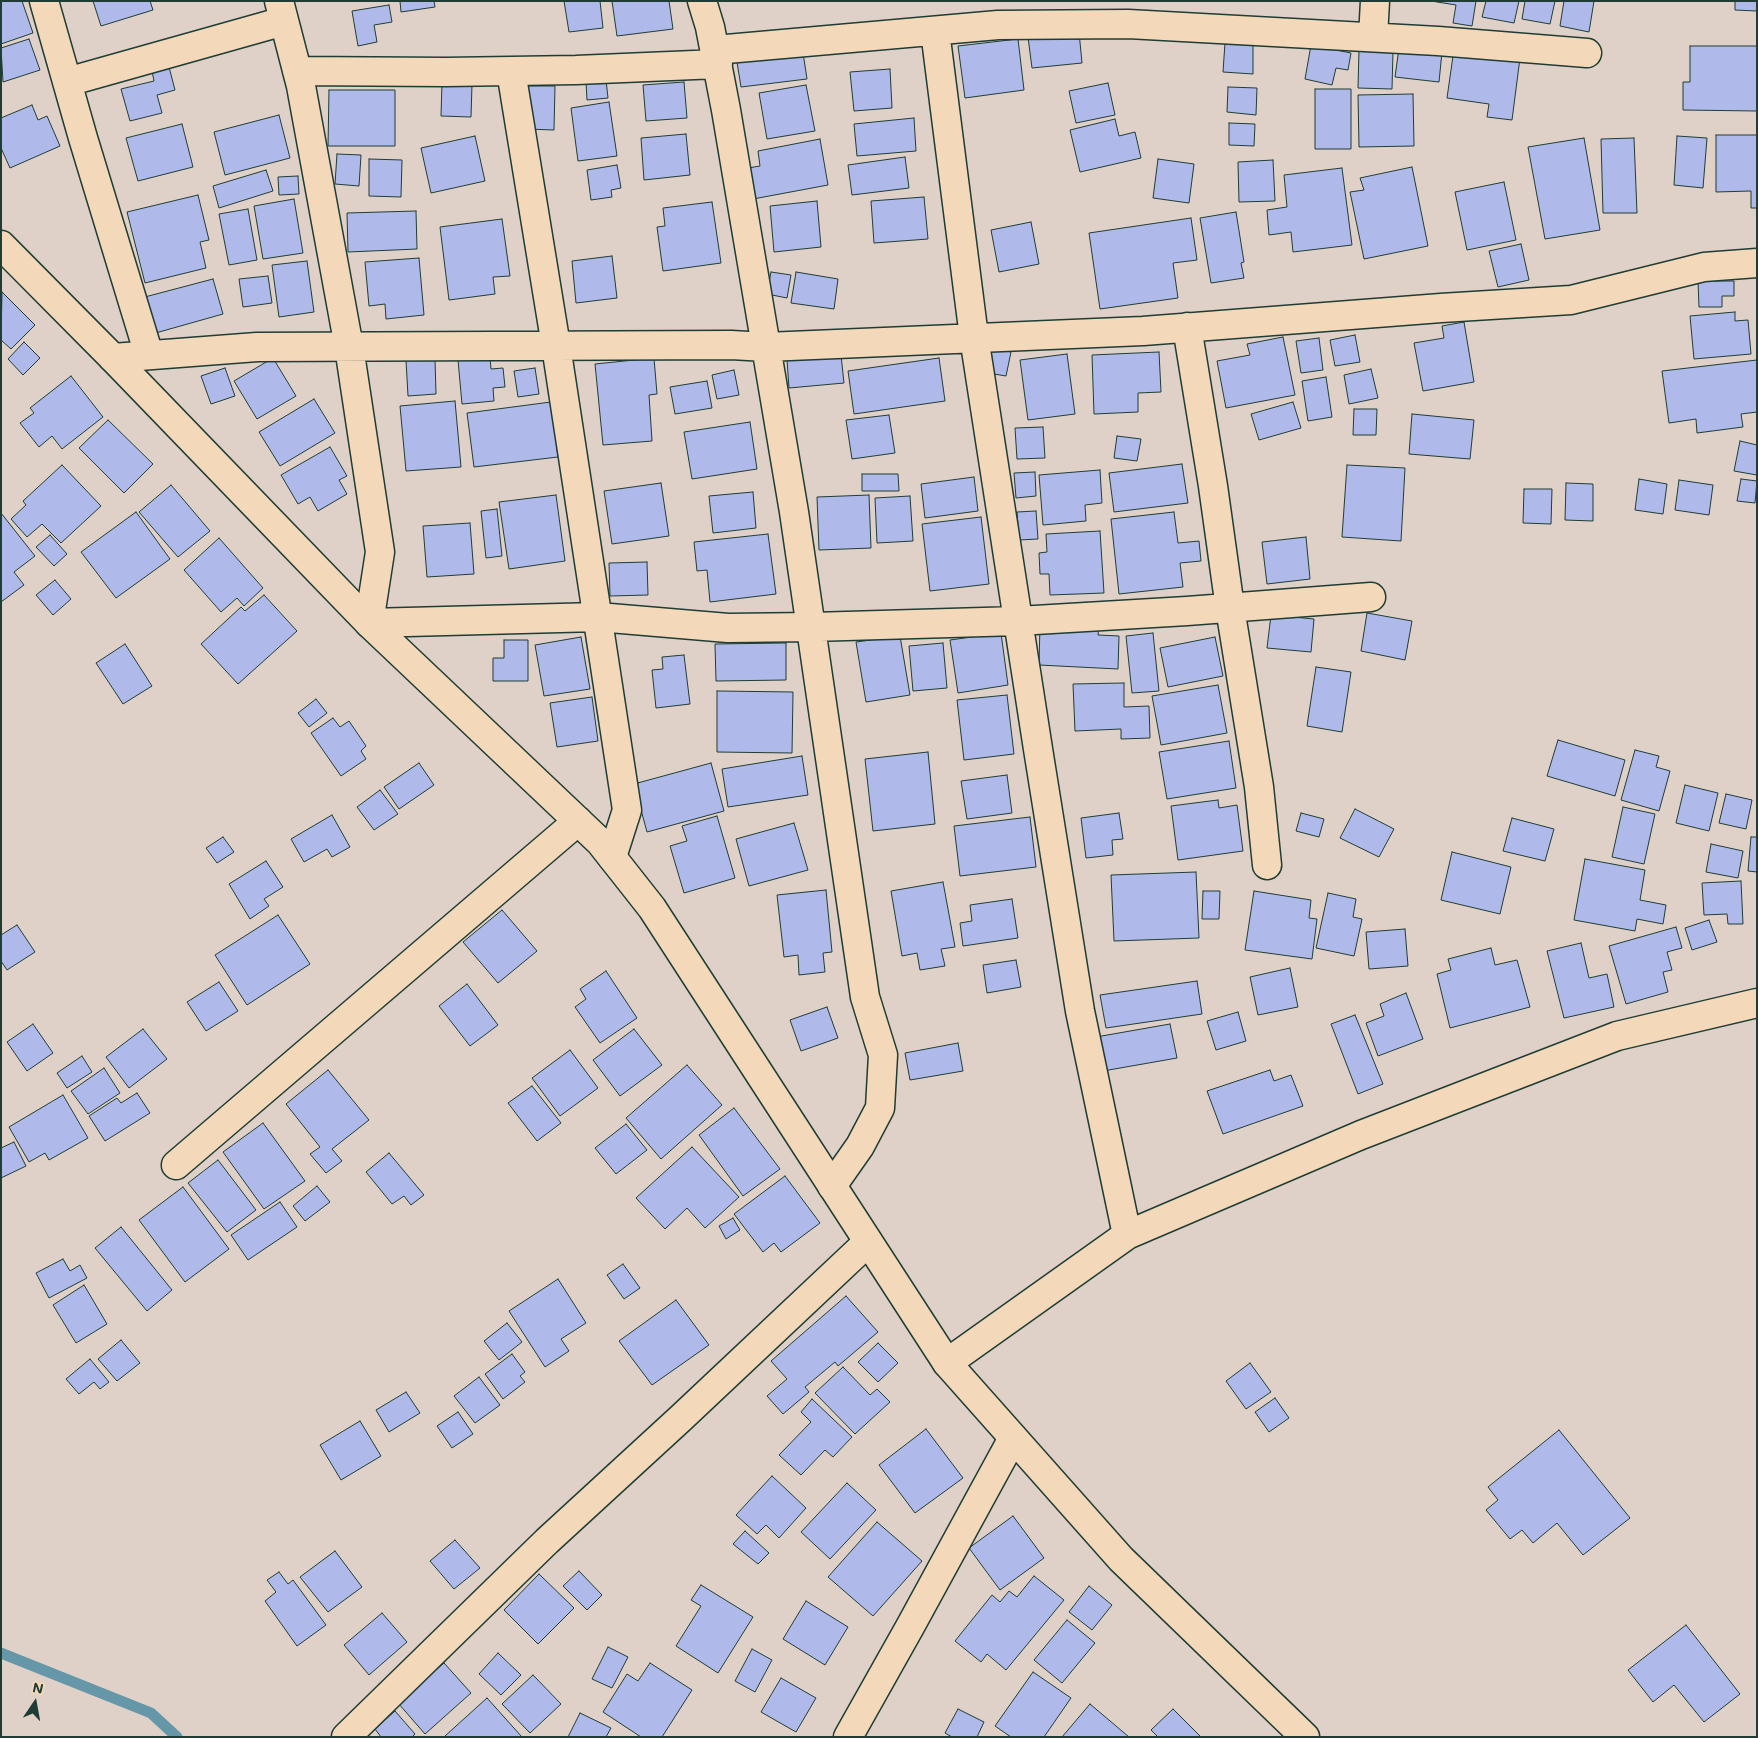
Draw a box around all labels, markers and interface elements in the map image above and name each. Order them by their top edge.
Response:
text: N [31,1677,45,1698]
north arrow [10,1678,60,1728]

